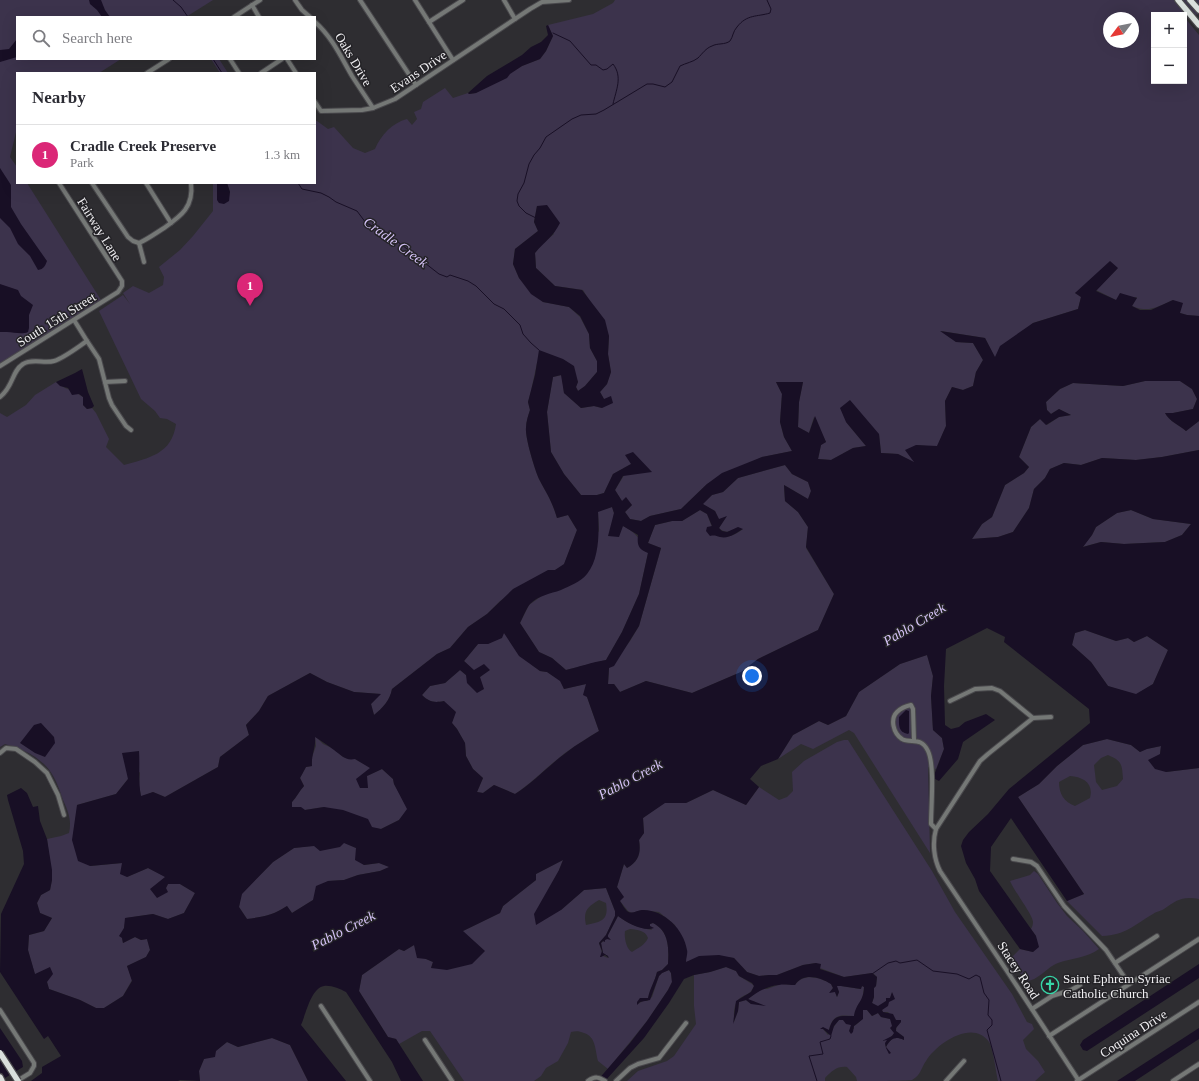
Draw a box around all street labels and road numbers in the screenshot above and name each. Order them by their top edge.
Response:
street label: Oaks Drive [332,30,375,89]
street label: Evans Drive [387,47,449,96]
street label: Fairway Lane [74,195,125,264]
street label: South 15th Street [14,289,99,350]
street label: Stacey Road [994,939,1043,1002]
street label: Coquina Drive [1097,1006,1170,1061]

